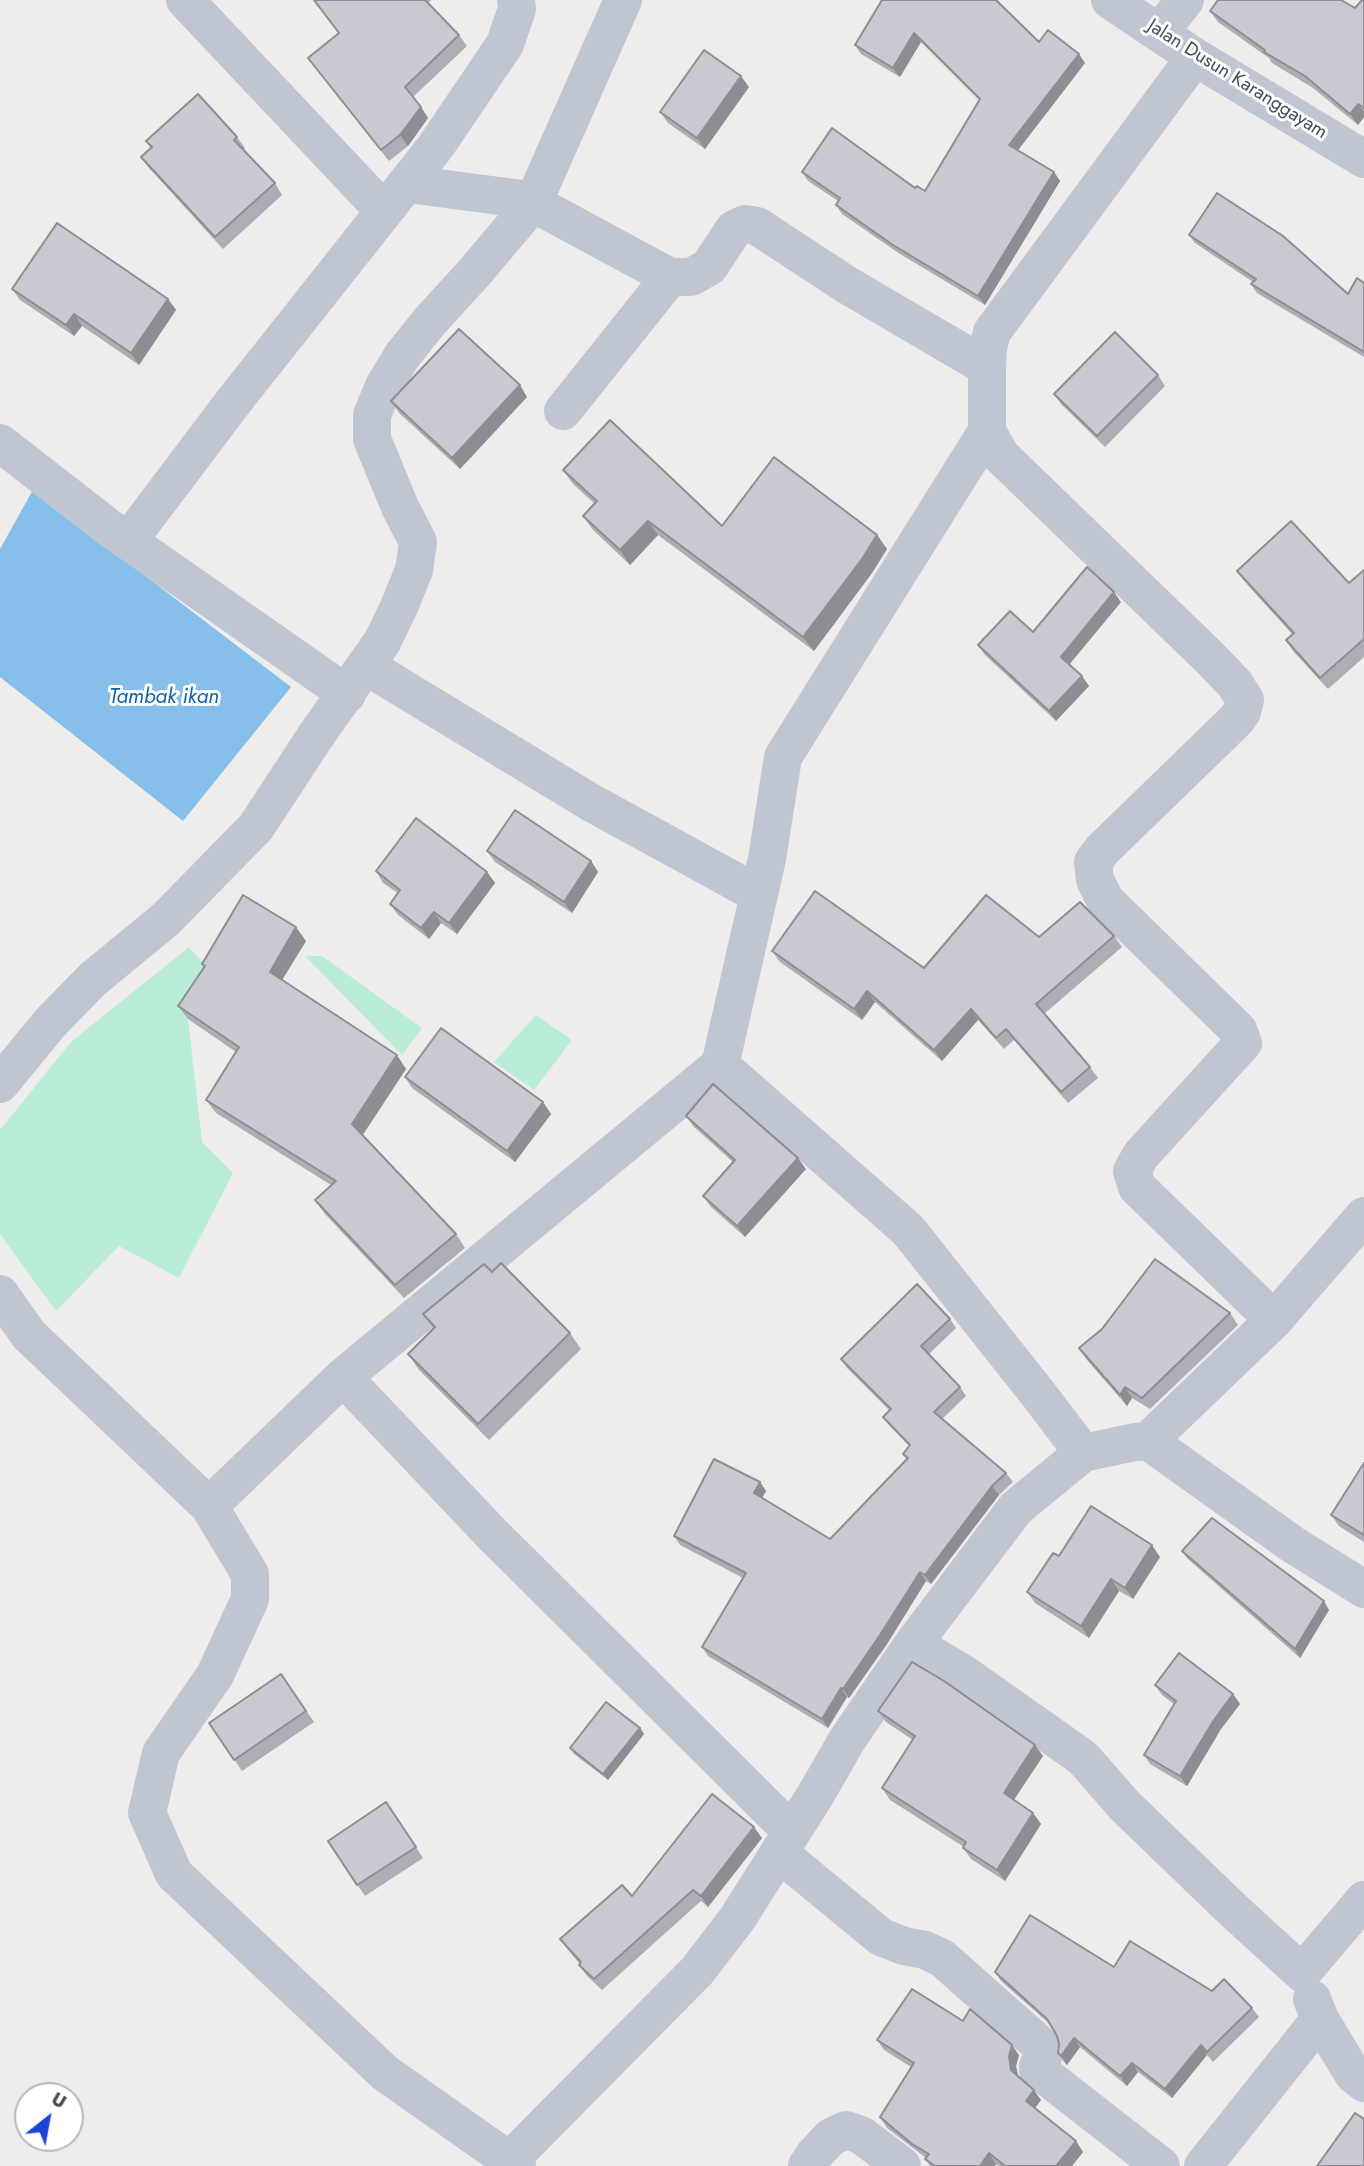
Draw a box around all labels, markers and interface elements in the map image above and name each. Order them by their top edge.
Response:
street label: Jalan Dusun Karanggayam [1143,15,1331,145]
water label: Tambak ikan [109,685,219,711]
north arrow [14,2082,84,2152]
text: U [46,2085,72,2115]

